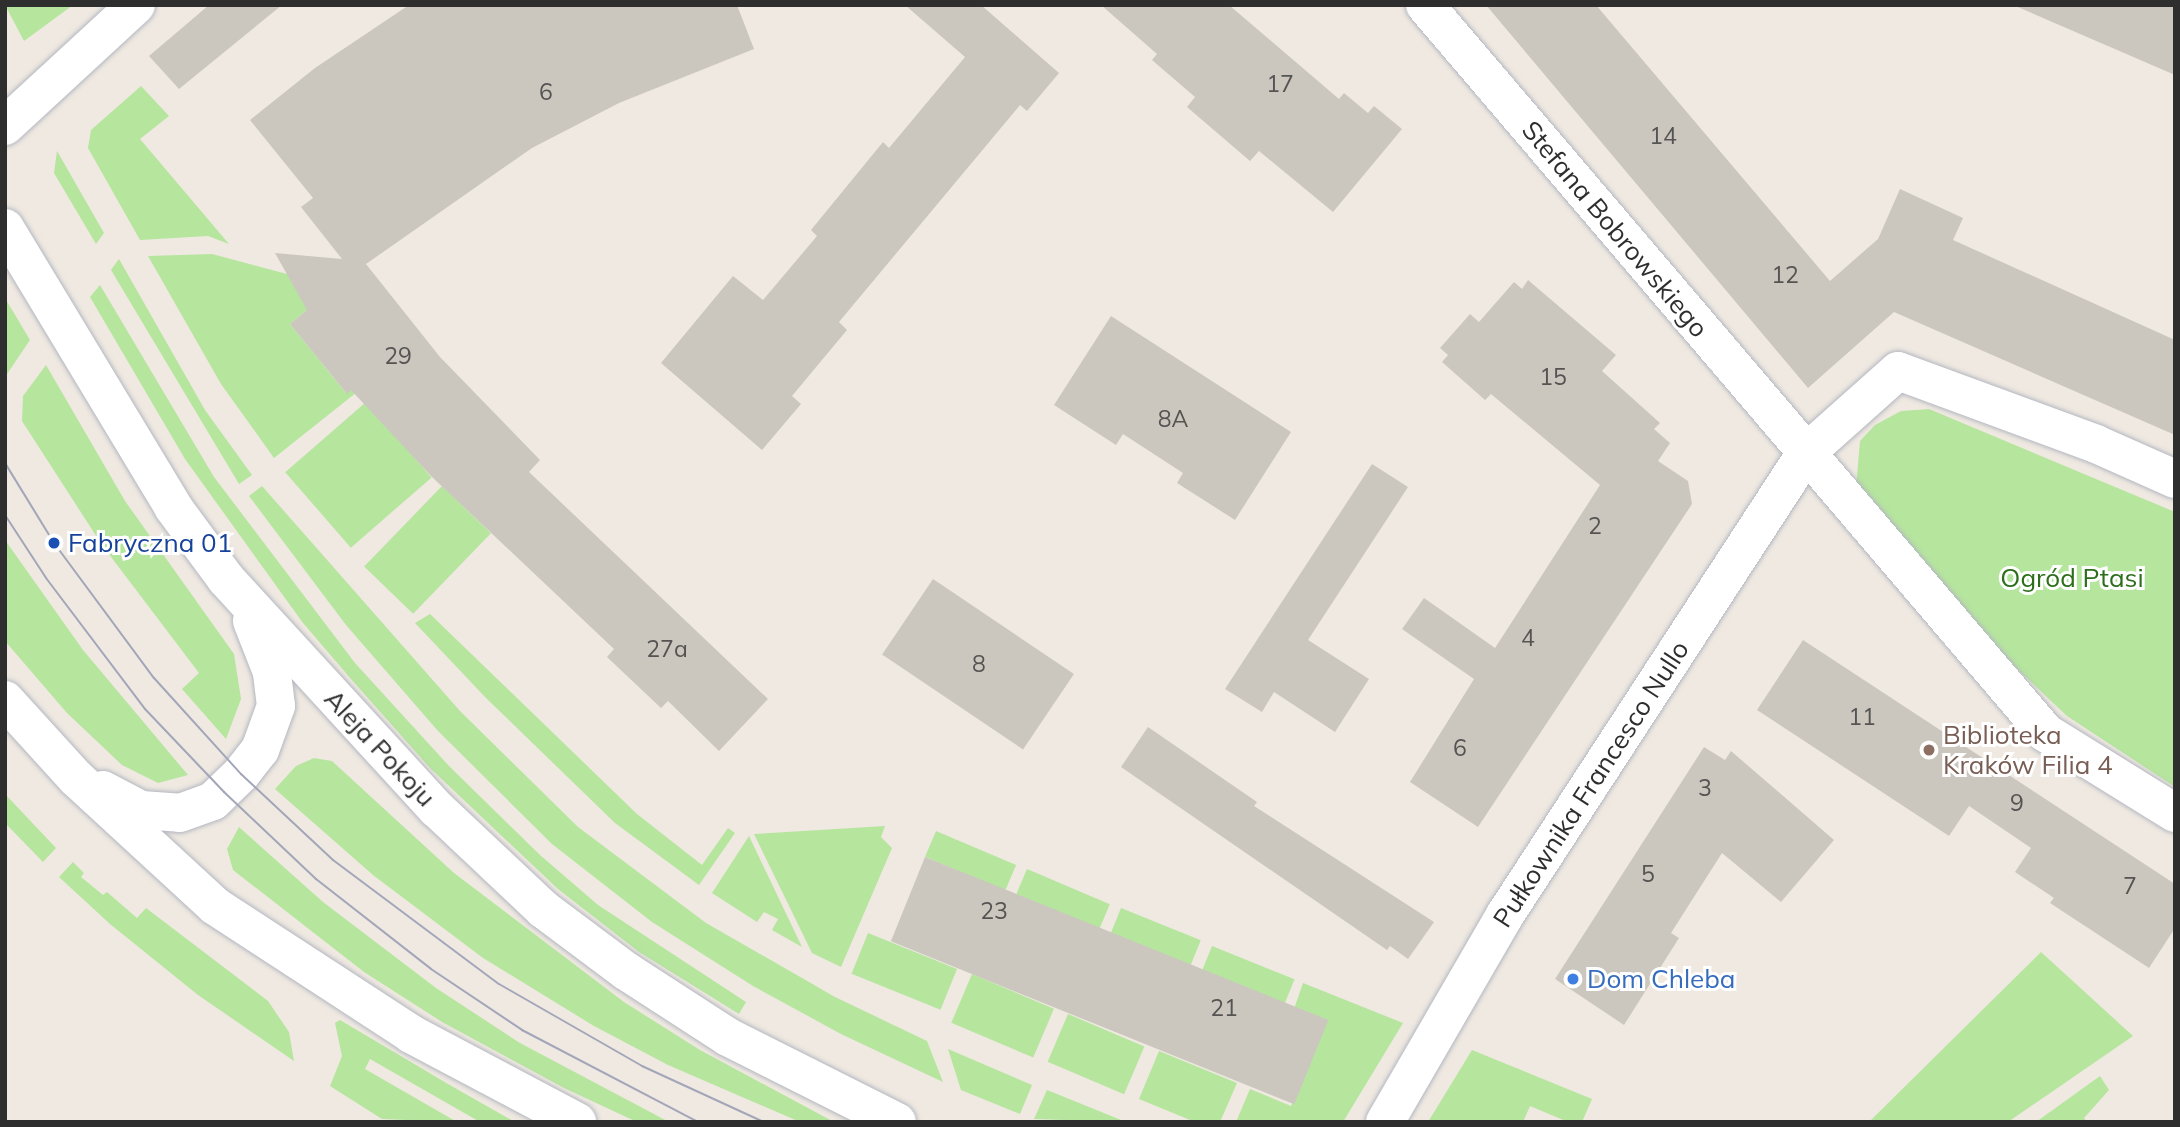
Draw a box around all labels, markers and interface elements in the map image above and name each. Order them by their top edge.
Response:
house number: 17 [1266,70,1294,98]
house number: 6 [539,78,553,106]
street label: Stefana Bobrowskiego [1515,115,1715,343]
house number: 14 [1649,122,1677,150]
house number: 12 [1771,261,1799,289]
house number: 29 [384,342,412,370]
house number: 15 [1539,363,1567,391]
house number: 8A [1158,405,1188,433]
house number: 2 [1588,512,1602,540]
place label: Fabryczna 01 [68,527,232,559]
marker: Fabryczna 01 [46,535,62,551]
park label: Ogród Ptasi [2000,562,2144,594]
house number: 4 [1521,624,1535,652]
house number: 27a [646,635,688,663]
street label: Pułkownika Francesco Nullo [1487,635,1695,933]
house number: 8 [972,650,986,678]
street label: Aleja Pokoju [318,683,442,813]
house number: 11 [1848,703,1876,731]
place label: Biblioteka Kraków Filia 4 [1943,719,2113,780]
house number: 6 [1453,734,1467,762]
marker: Biblioteka Kraków Filia 4 [1921,742,1937,758]
house number: 3 [1698,774,1712,802]
house number: 9 [2010,789,2024,817]
house number: 5 [1641,860,1655,888]
house number: 7 [2123,872,2137,900]
house number: 23 [980,897,1008,925]
place label: Dom Chleba [1587,963,1735,995]
marker: Dom Chleba [1565,971,1581,987]
house number: 21 [1210,994,1238,1022]

